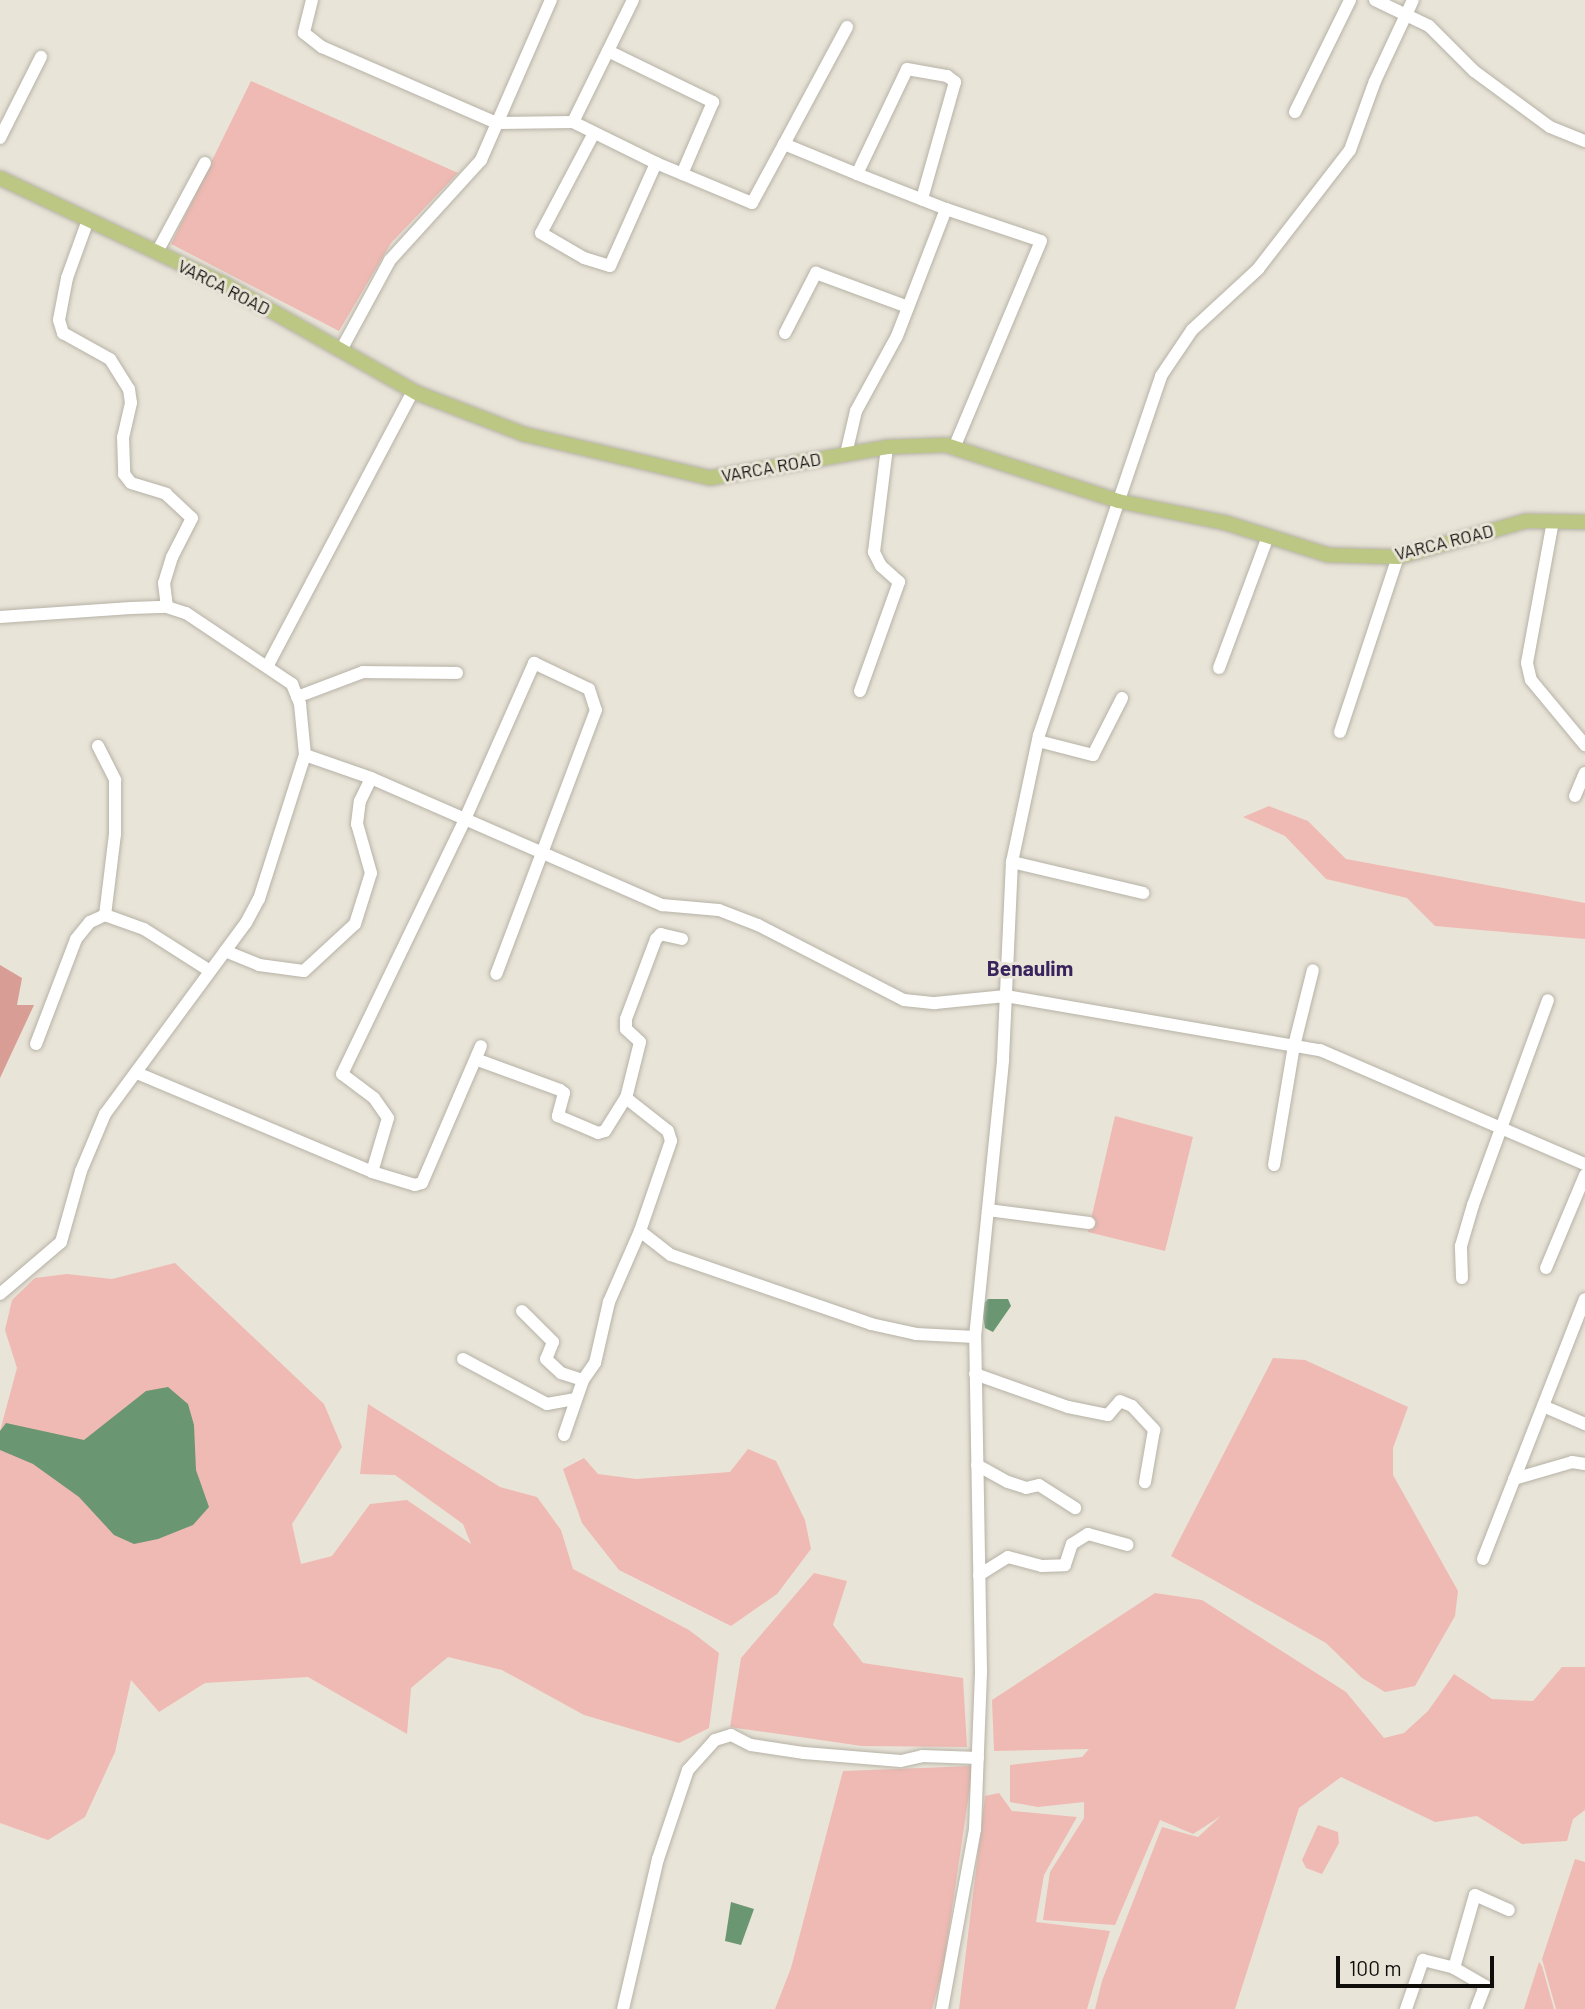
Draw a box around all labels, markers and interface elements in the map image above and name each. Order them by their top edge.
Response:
street label: VARCA ROAD [174,255,274,319]
street label: VARCA ROAD [720,448,822,486]
street label: VARCA ROAD [1393,519,1495,565]
district label: Benaulim [987,955,1073,981]
scale bar [1340,1942,1498,1986]
text: 100 m [1349,1955,1402,1980]

